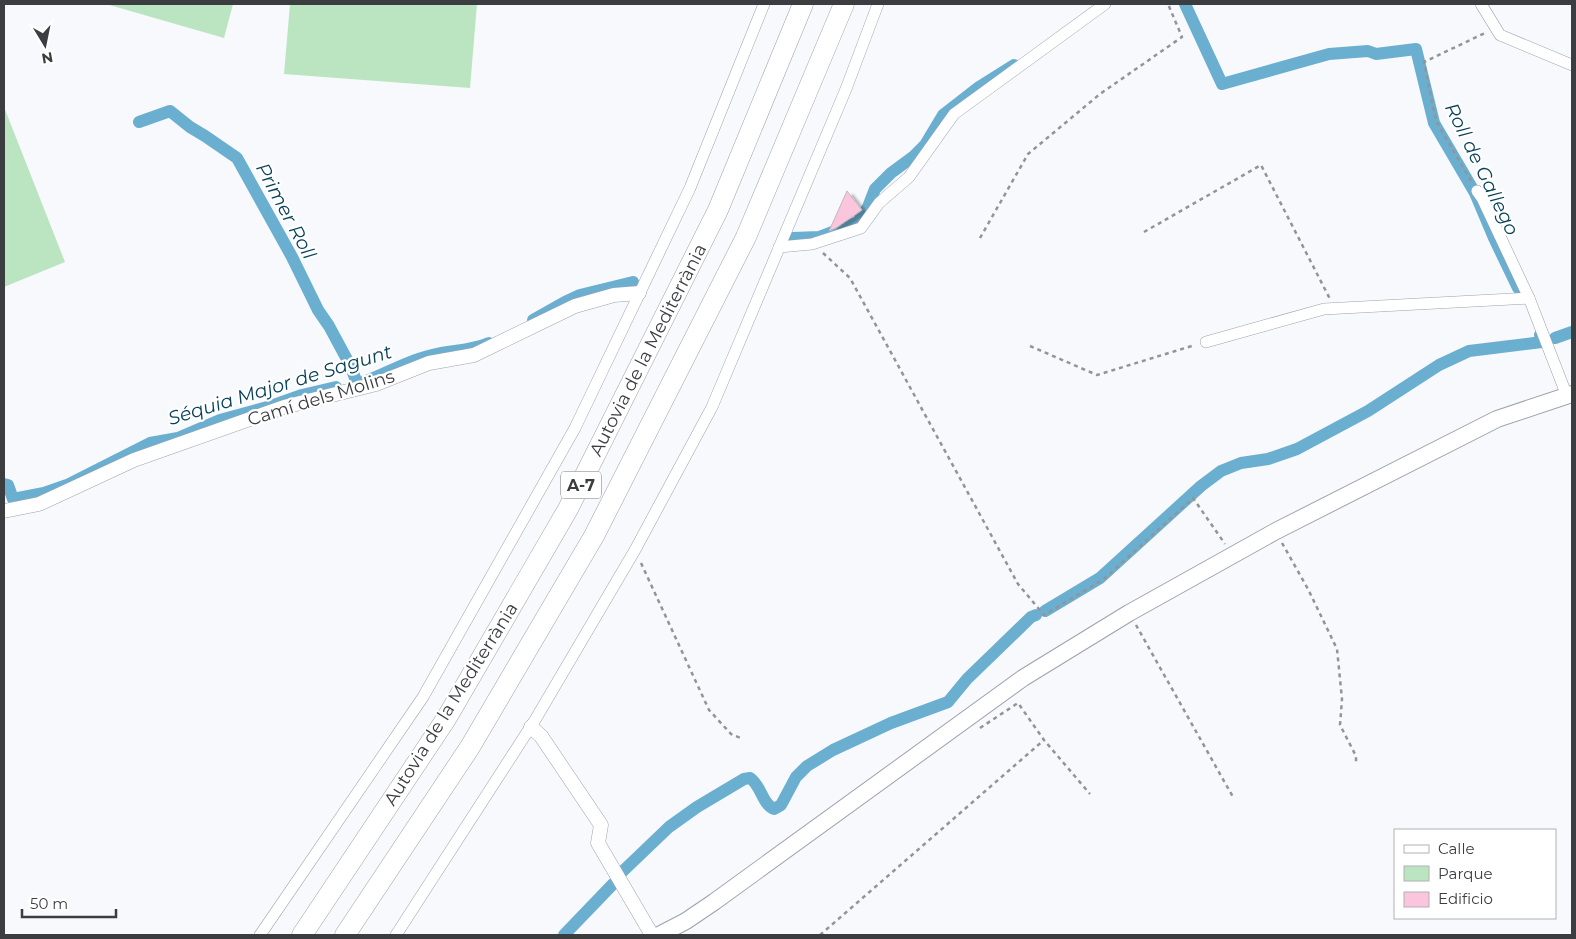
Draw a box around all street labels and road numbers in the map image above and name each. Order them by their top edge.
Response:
street label: Autovia de la Mediterrània [585,240,711,460]
street label: Camí dels Molins [245,365,397,431]
road number: A-7 [561,472,601,498]
street label: Autovia de la Mediterrània [379,598,523,810]

